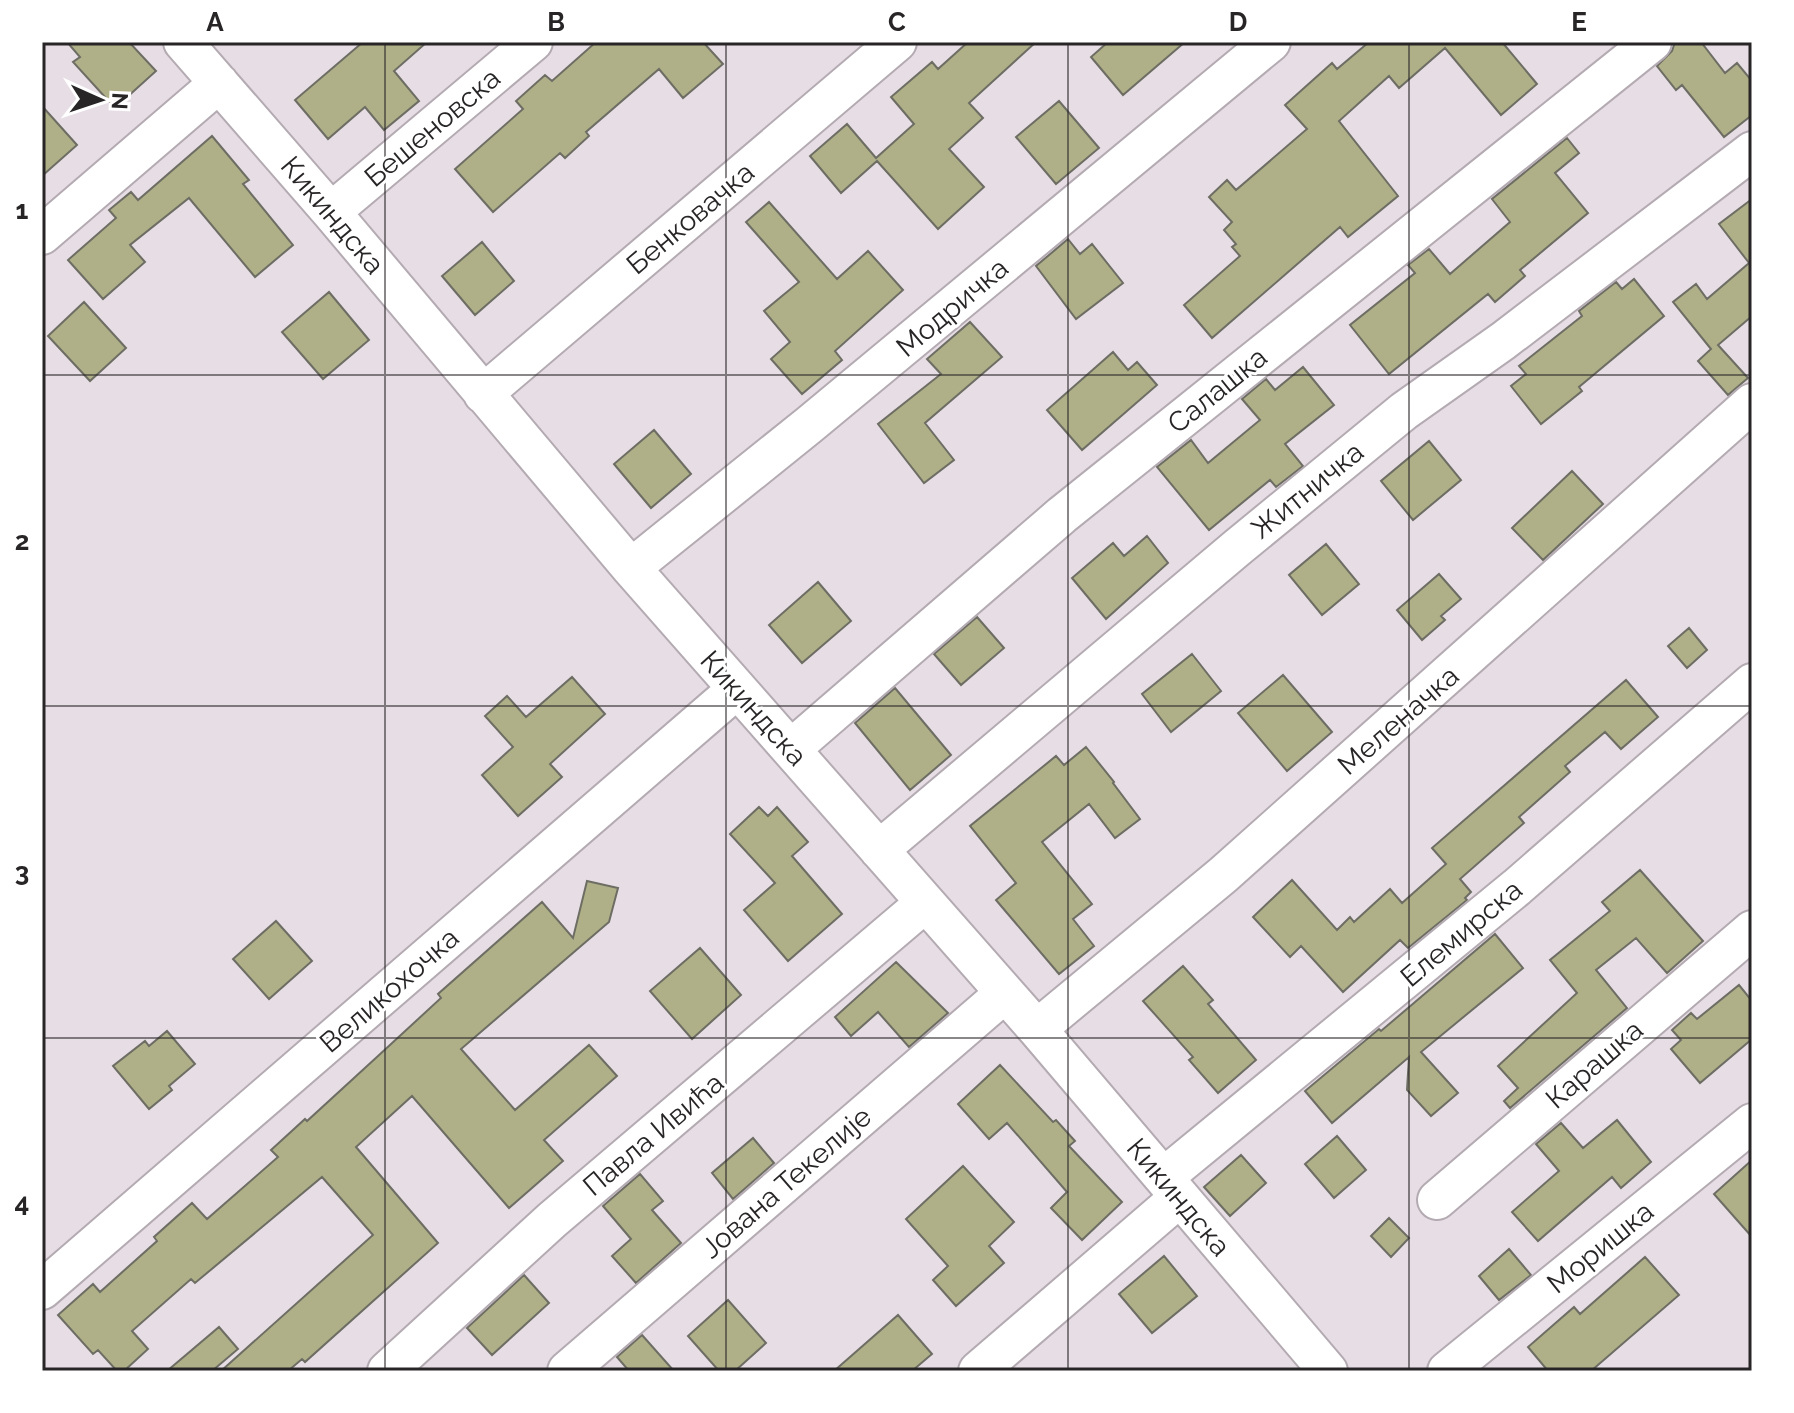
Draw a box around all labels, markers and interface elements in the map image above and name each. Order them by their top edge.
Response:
text: A [206,7,224,37]
text: B [547,7,565,37]
text: C [888,7,906,37]
text: D [1229,7,1247,37]
text: E [1571,7,1587,37]
north arrow [60,60,140,140]
street label: Бешеновска [358,61,507,194]
text: N [107,92,133,110]
street label: Кикиндска [274,150,391,281]
street label: Бенковачка [620,156,761,281]
text: 1 [16,195,29,225]
street label: Модричка [890,251,1015,364]
street label: Салашка [1161,341,1273,440]
street label: Житничка [1245,435,1370,546]
text: 2 [15,526,29,556]
street label: Кикиндска [693,644,814,773]
street label: Меленачка [1331,659,1465,782]
text: 3 [15,857,29,887]
street label: Елемирска [1394,873,1529,994]
street label: Великохочка [313,921,465,1060]
street label: Карашка [1539,1013,1650,1115]
street label: Павла Ивића [576,1066,730,1203]
street label: Јована Текелије [695,1100,878,1265]
street label: Кикиндска [1120,1132,1237,1263]
text: 4 [15,1188,29,1218]
street label: Моришка [1541,1195,1660,1300]

